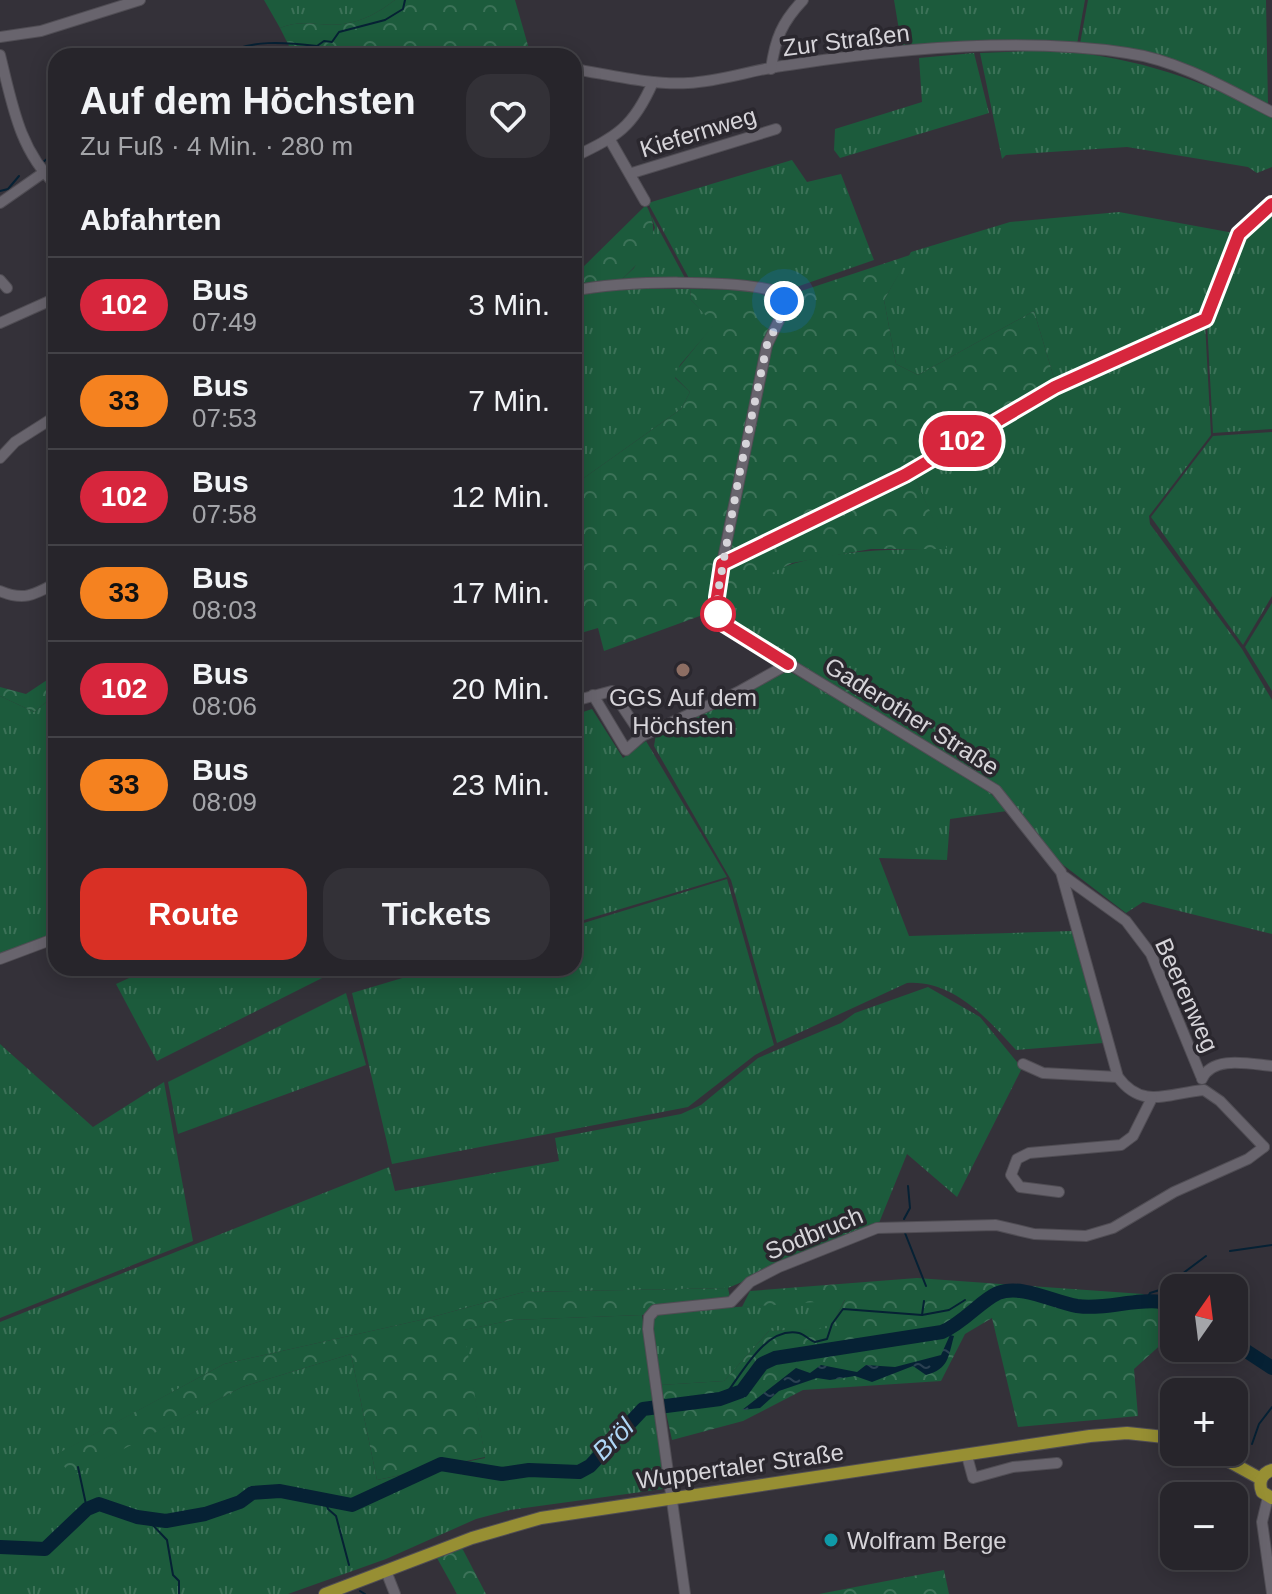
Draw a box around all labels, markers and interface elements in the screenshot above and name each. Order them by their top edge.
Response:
street label: Zur Straßen [781,19,911,61]
button: heart [466,74,550,158]
text: Auf dem Höchsten [80,80,416,122]
street label: Kiefernweg [637,102,759,162]
text: Zu Fuß · 4 Min. · 280 m [80,131,353,161]
text: Abfahrten [80,203,222,236]
text: Bus [192,273,249,306]
your location [764,281,804,321]
text: 3 Min. [468,288,550,321]
text: 102 [101,289,147,320]
text: 07:49 [192,307,257,337]
text: Bus [192,369,249,402]
text: 7 Min. [468,384,550,417]
text: 33 [108,385,140,416]
text: 07:53 [192,403,257,433]
line badge: 102 [916,415,1008,467]
text: 102 [939,425,985,456]
text: Bus [192,465,249,498]
text: 12 Min. [452,480,550,513]
text: 102 [101,481,147,512]
text: 07:58 [192,499,257,529]
text: Bus [192,561,249,594]
text: 17 Min. [452,576,550,609]
text: 33 [108,577,140,608]
text: 08:03 [192,595,257,625]
unlabelled marker [701,597,735,631]
street label: Gaderother Straße [820,652,1004,780]
text: Bus [192,657,249,690]
marker: GGS Auf dem Höchsten [674,661,692,679]
text: 20 Min. [452,672,550,705]
text: 102 [101,673,147,704]
place label: GGS Auf dem Höchsten [609,684,757,739]
text: 08:06 [192,691,257,721]
text: Bus [192,753,249,786]
text: 23 Min. [452,768,550,801]
text: 33 [108,769,140,800]
text: 08:09 [192,787,257,817]
button: Route [80,868,307,960]
button: Tickets [323,868,550,960]
street label: Beerenweg [1150,934,1224,1056]
street label: Sodbruch [761,1201,867,1265]
north arrow [1160,1274,1248,1362]
map controls [1160,1274,1248,1570]
button: + [1160,1378,1248,1466]
water label: Bröl [586,1411,641,1466]
street label: Wuppertaler Straße [635,1438,845,1494]
button: − [1160,1482,1248,1570]
place label: Wolfram Berge [847,1527,1007,1554]
marker: Wolfram Berge [822,1531,840,1549]

